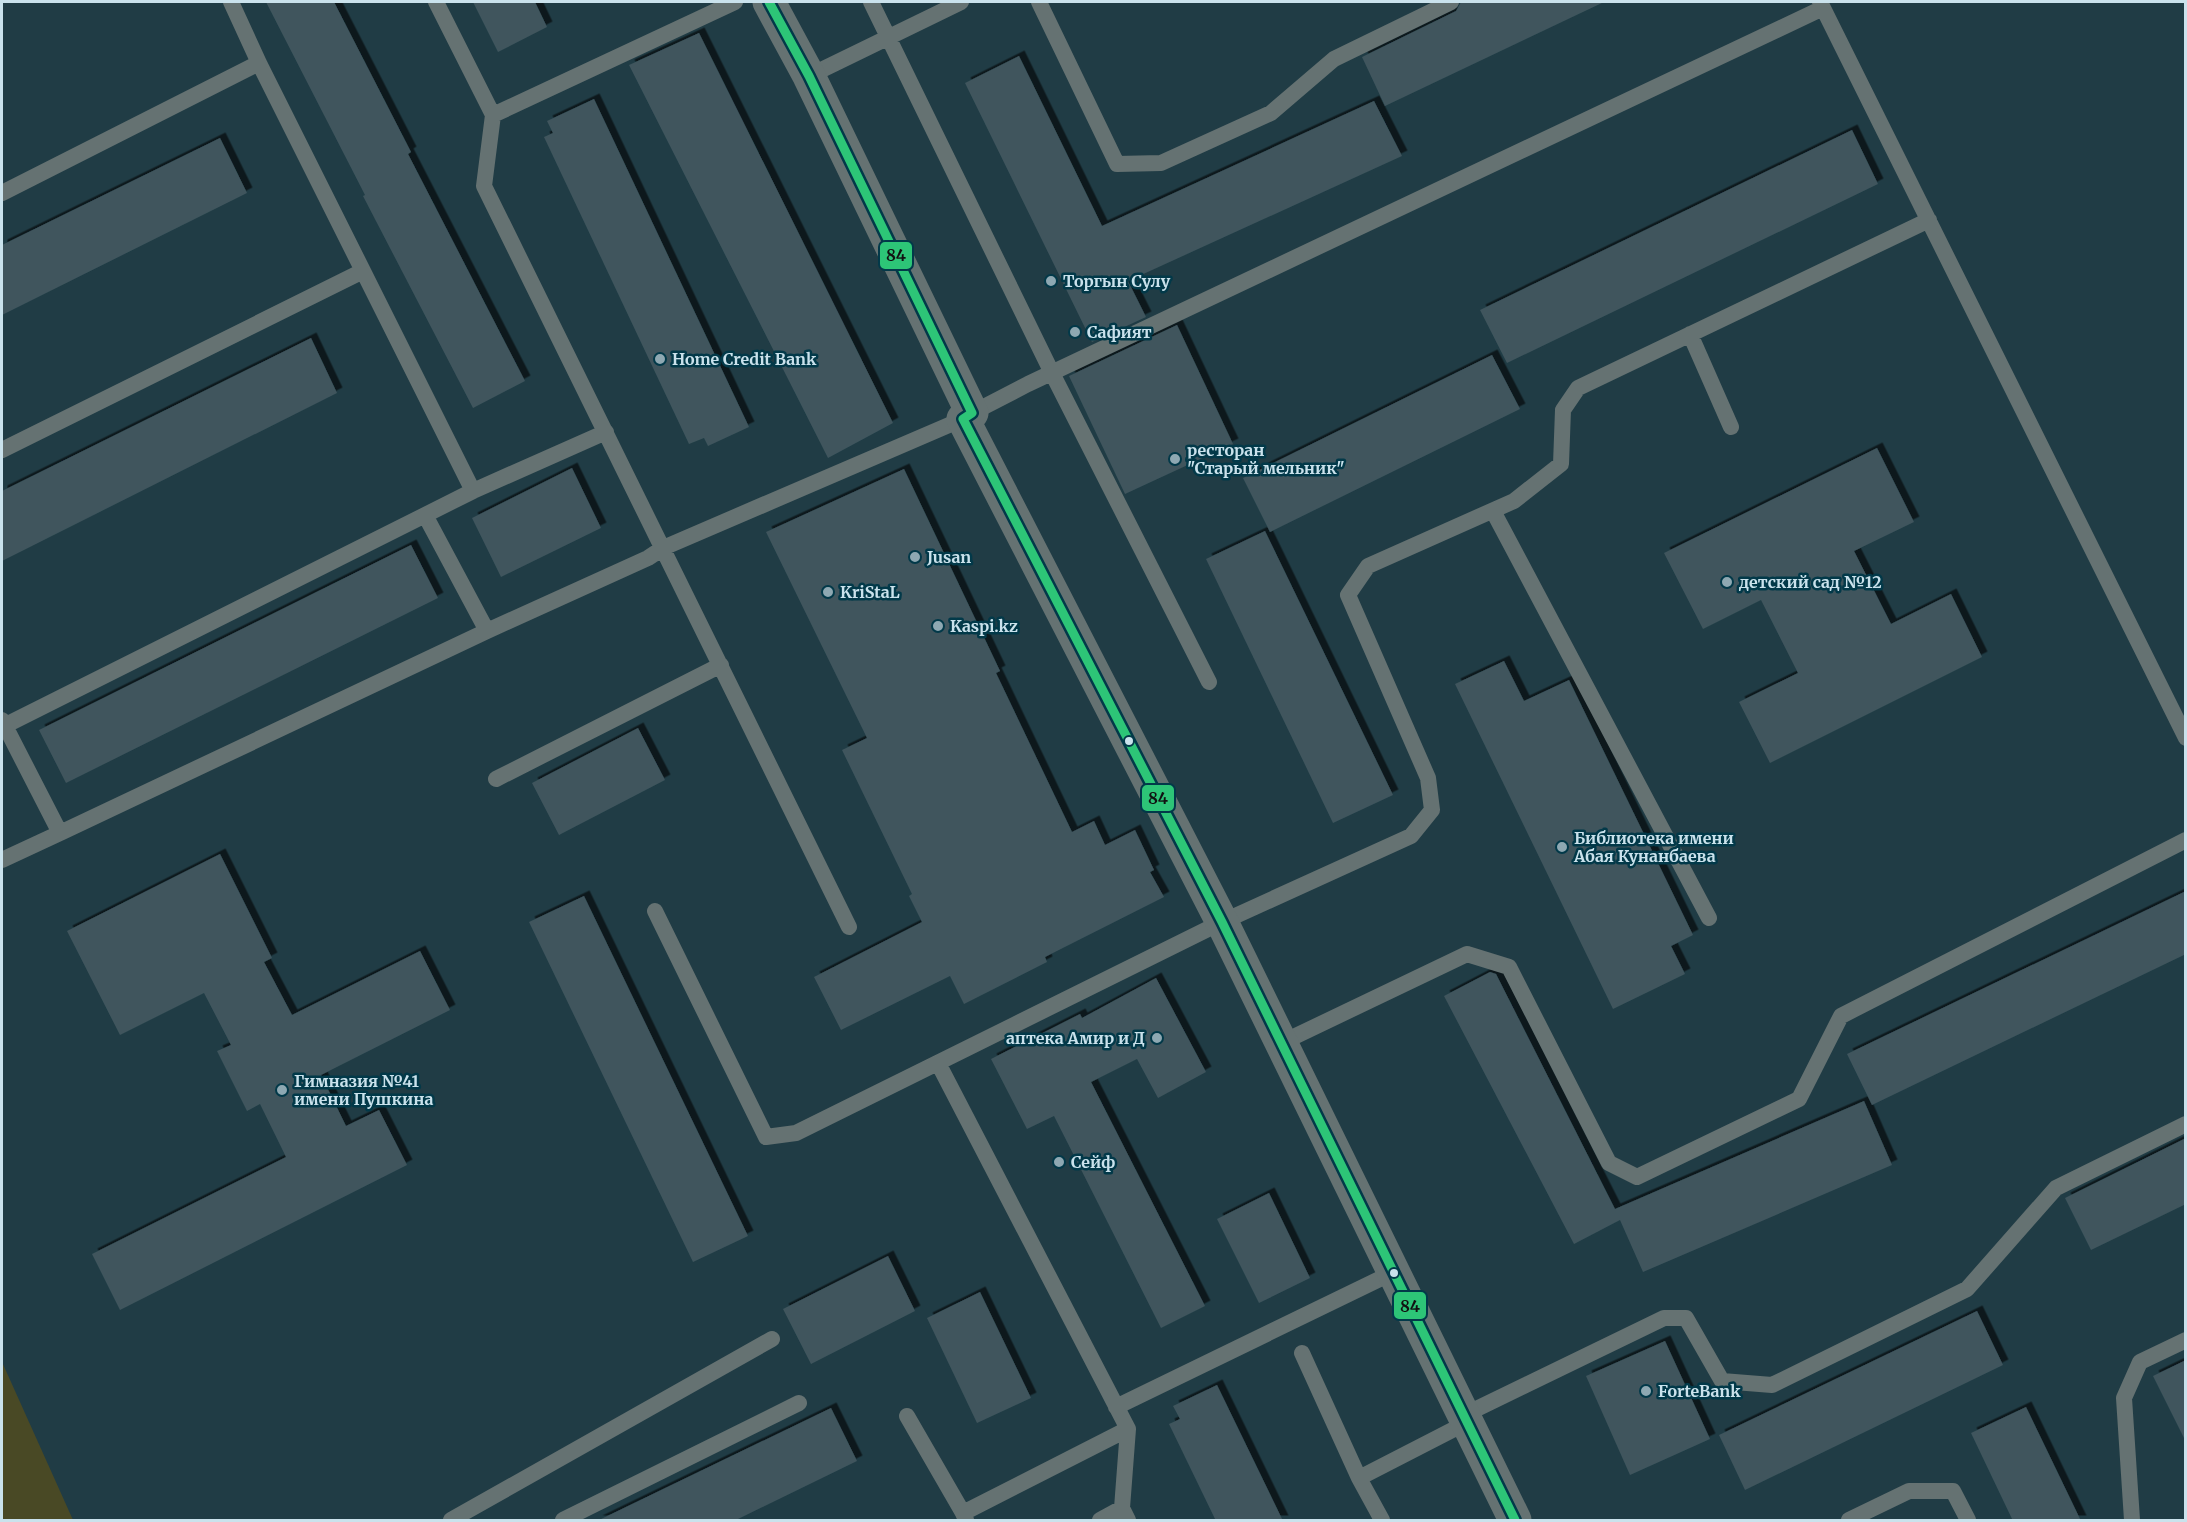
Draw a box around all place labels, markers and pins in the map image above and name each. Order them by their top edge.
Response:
place label: Торгын Сулу [1063,271,1171,291]
marker: Торгын Сулу [1044,274,1058,288]
place label: Сафият [1087,322,1152,342]
marker: Сафият [1068,325,1082,339]
place label: Home Credit Bank [672,349,817,369]
marker: Home Credit Bank [653,352,667,366]
place label: ресторан "Старый мельник" [1187,440,1345,478]
marker: ресторан "Старый мельник" [1168,452,1182,466]
place label: Jusan [926,547,971,567]
marker: Jusan [908,550,922,564]
place label: детский сад №12 [1738,572,1882,592]
marker: детский сад №12 [1720,575,1734,589]
place label: KriStaL [840,582,900,602]
marker: KriStaL [821,585,835,599]
place label: Kaspi.kz [950,616,1018,636]
marker: Kaspi.kz [931,619,945,633]
unlabelled marker [1123,735,1135,747]
place label: Библиотека имени Абая Кунанбаева [1573,828,1734,866]
marker: Библиотека имени Абая Кунанбаева [1555,840,1569,854]
place label: аптека Амир и Д [1006,1028,1145,1048]
marker: аптека Амир и Д [1150,1031,1164,1045]
place label: Гимназия №41 имени Пушкина [294,1071,433,1109]
marker: Гимназия №41 имени Пушкина [275,1083,289,1097]
place label: Сейф [1071,1152,1115,1172]
marker: Сейф [1052,1155,1066,1169]
unlabelled marker [1388,1267,1400,1279]
place label: ForteBank [1658,1381,1741,1401]
marker: ForteBank [1639,1384,1653,1398]

